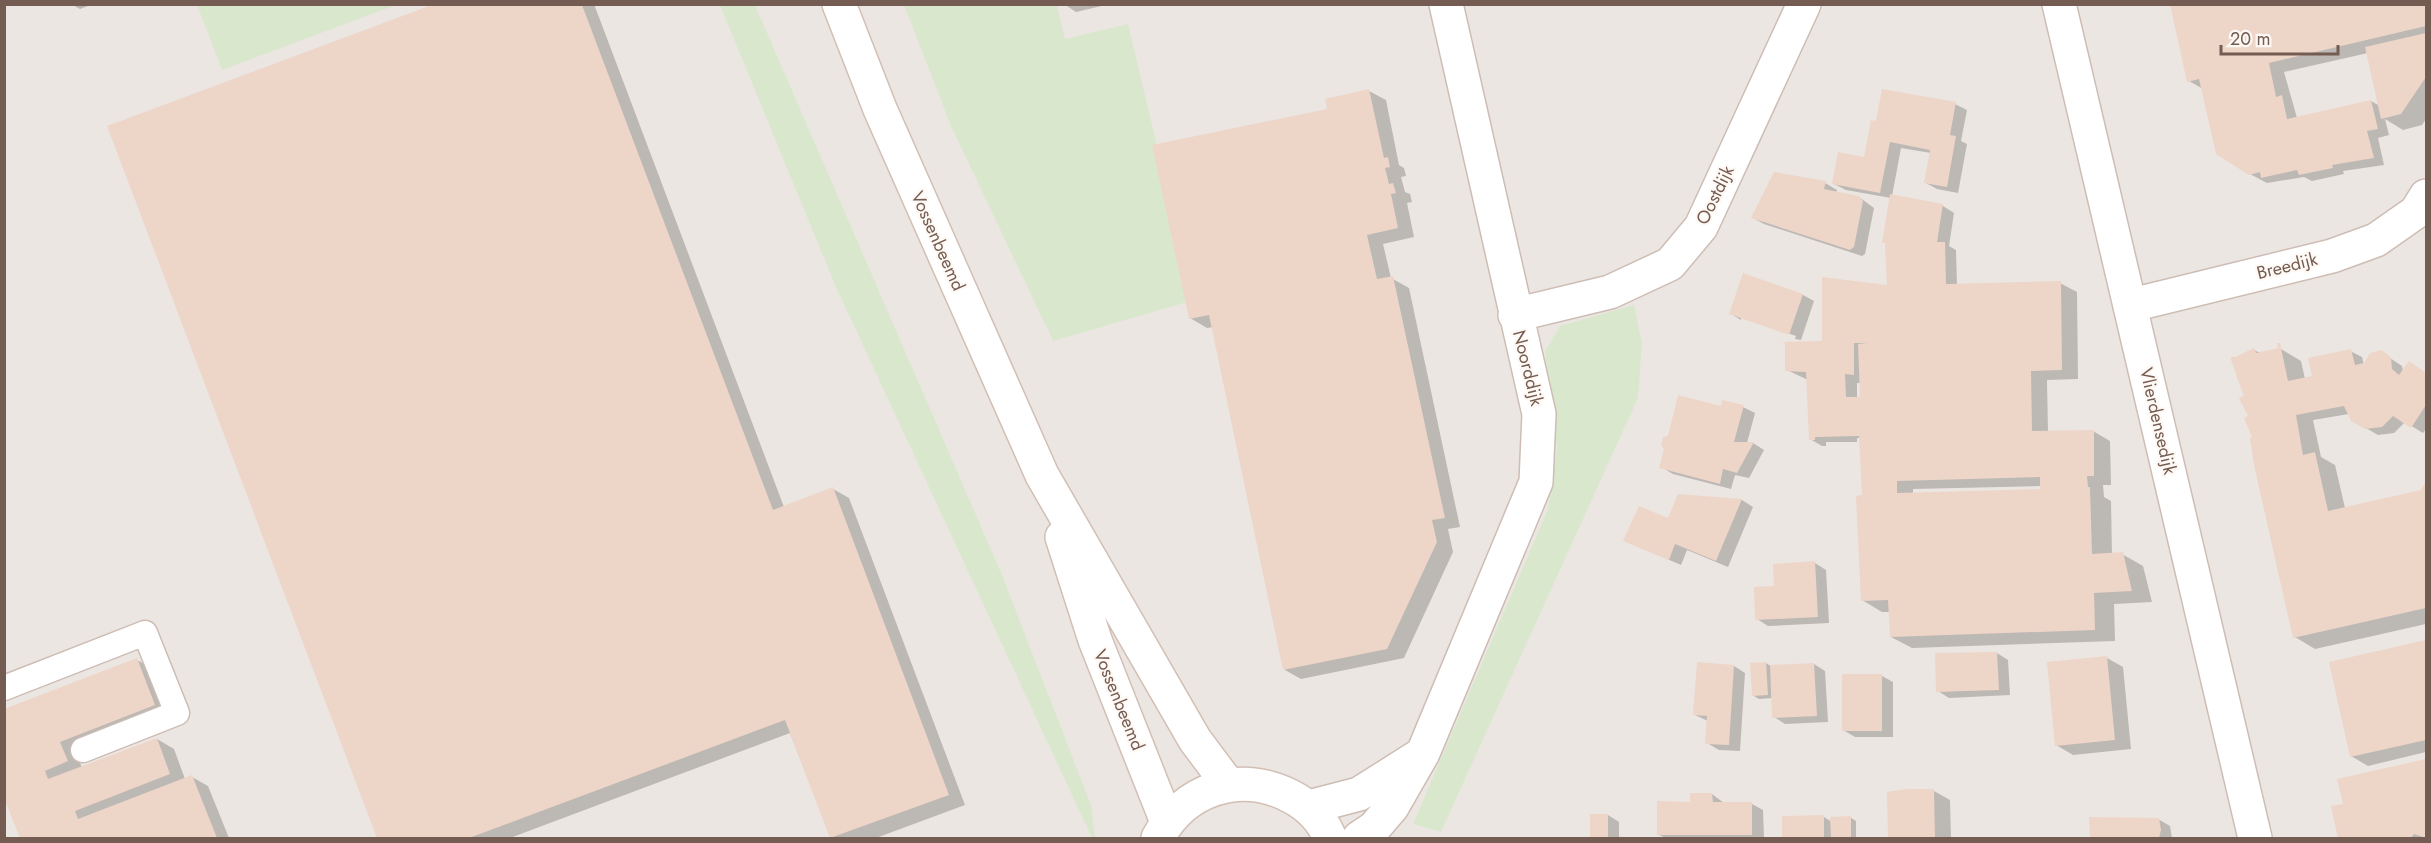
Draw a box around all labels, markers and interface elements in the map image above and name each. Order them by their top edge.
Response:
scale bar [2221,18,2338,56]
text: 20 m [2230,26,2270,52]
street label: Oostdijk [1690,161,1741,229]
street label: Vossenbeemd [904,187,972,295]
street label: Breedijk [2254,246,2320,286]
street label: Noorddijk [1506,327,1550,409]
street label: Vlierdensedijk [2133,365,2183,477]
street label: Vossenbeemd [1087,646,1151,754]

